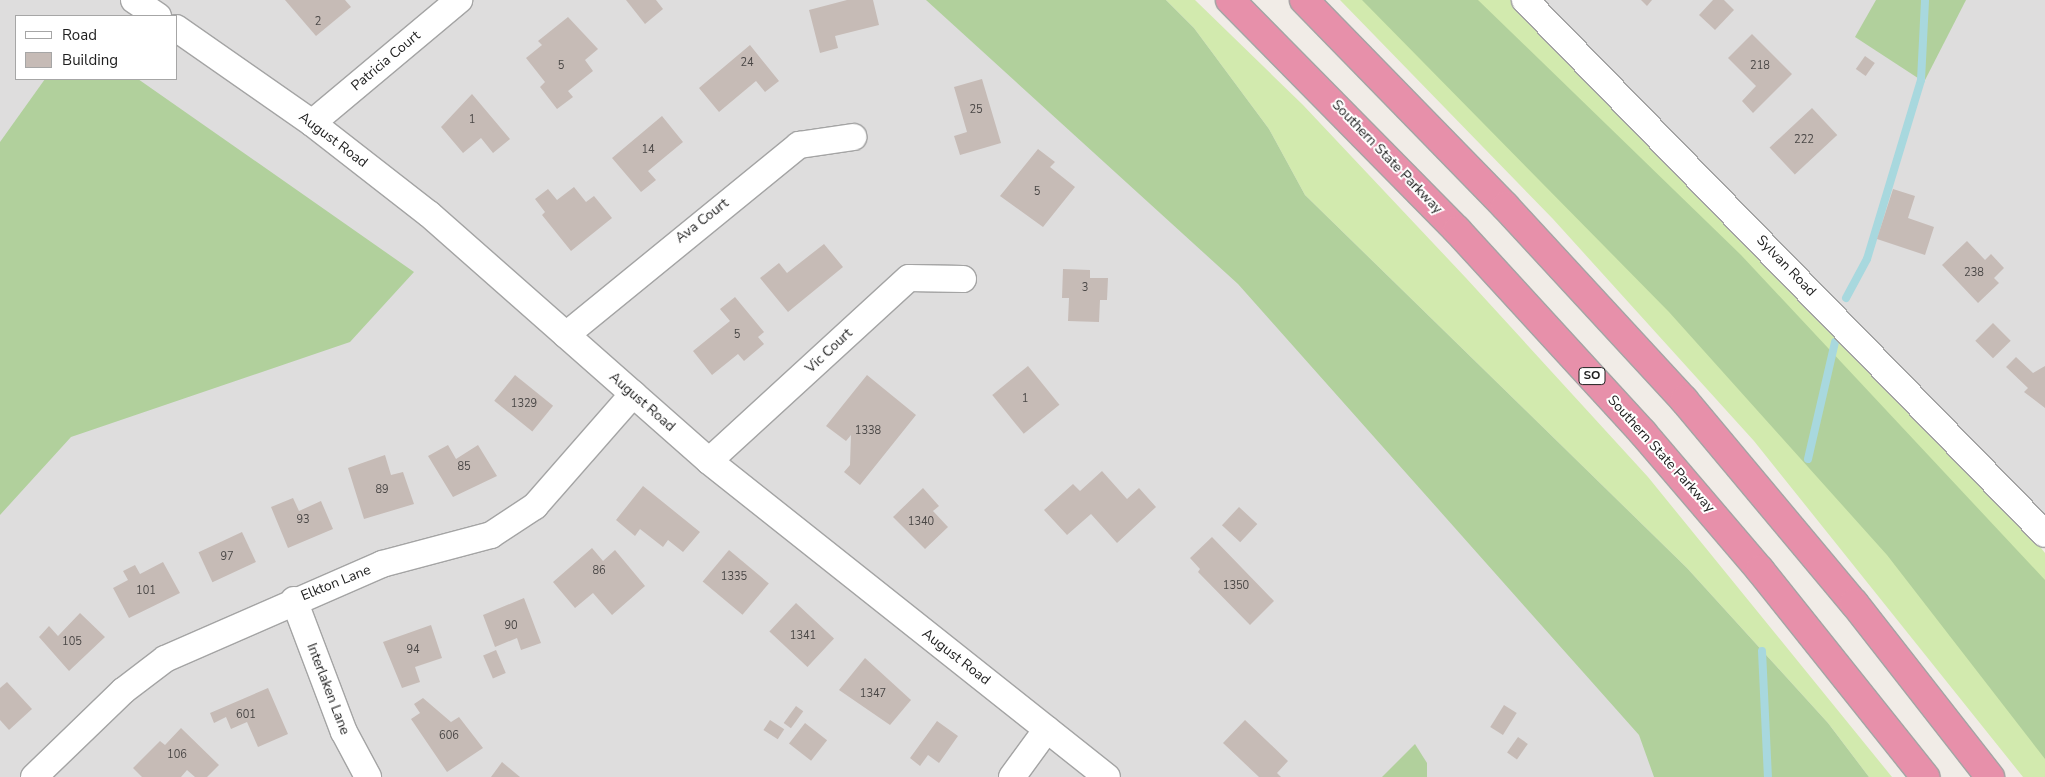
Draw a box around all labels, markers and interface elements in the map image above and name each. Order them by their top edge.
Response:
legend [15,15,178,80]
house number: 2 [315,15,321,29]
text: Road [62,25,97,45]
street label: Patricia Court [348,27,424,95]
text: Building [62,50,118,70]
house number: 24 [740,56,754,70]
house number: 5 [558,59,564,73]
house number: 218 [1750,59,1770,73]
street label: Southern State Parkway [1328,97,1446,217]
house number: 25 [969,103,983,117]
street label: August Road [295,109,371,171]
house number: 1 [469,113,475,127]
house number: 222 [1794,133,1814,147]
house number: 14 [641,143,655,157]
house number: 5 [1034,185,1040,199]
street label: Ava Court [672,195,732,247]
street label: Sylvan Road [1753,232,1819,300]
house number: 238 [1964,266,1984,280]
house number: 3 [1082,281,1088,295]
street label: Vic Court [802,325,856,377]
house number: 5 [734,328,740,342]
road number: SO [1578,366,1606,386]
street label: August Road [606,369,678,435]
house number: 1 [1022,392,1028,406]
street label: Southern State Parkway [1604,392,1718,516]
house number: 1329 [511,397,537,411]
house number: 1338 [855,424,881,438]
house number: 85 [457,460,471,474]
house number: 89 [375,483,389,497]
house number: 93 [296,513,310,527]
house number: 1340 [908,515,934,529]
house number: 97 [220,550,234,564]
street label: Elkton Lane [299,561,373,605]
house number: 86 [592,564,606,578]
house number: 1335 [721,570,747,584]
house number: 1350 [1223,579,1249,593]
house number: 101 [136,584,156,598]
house number: 90 [504,619,518,633]
street label: August Road [919,625,993,689]
house number: 1341 [790,629,816,643]
house number: 105 [62,635,82,649]
street label: Interlaken Lane [303,641,353,737]
house number: 94 [406,643,420,657]
house number: 1347 [860,687,886,701]
house number: 601 [236,708,256,722]
house number: 606 [439,729,459,743]
house number: 106 [167,748,187,762]

